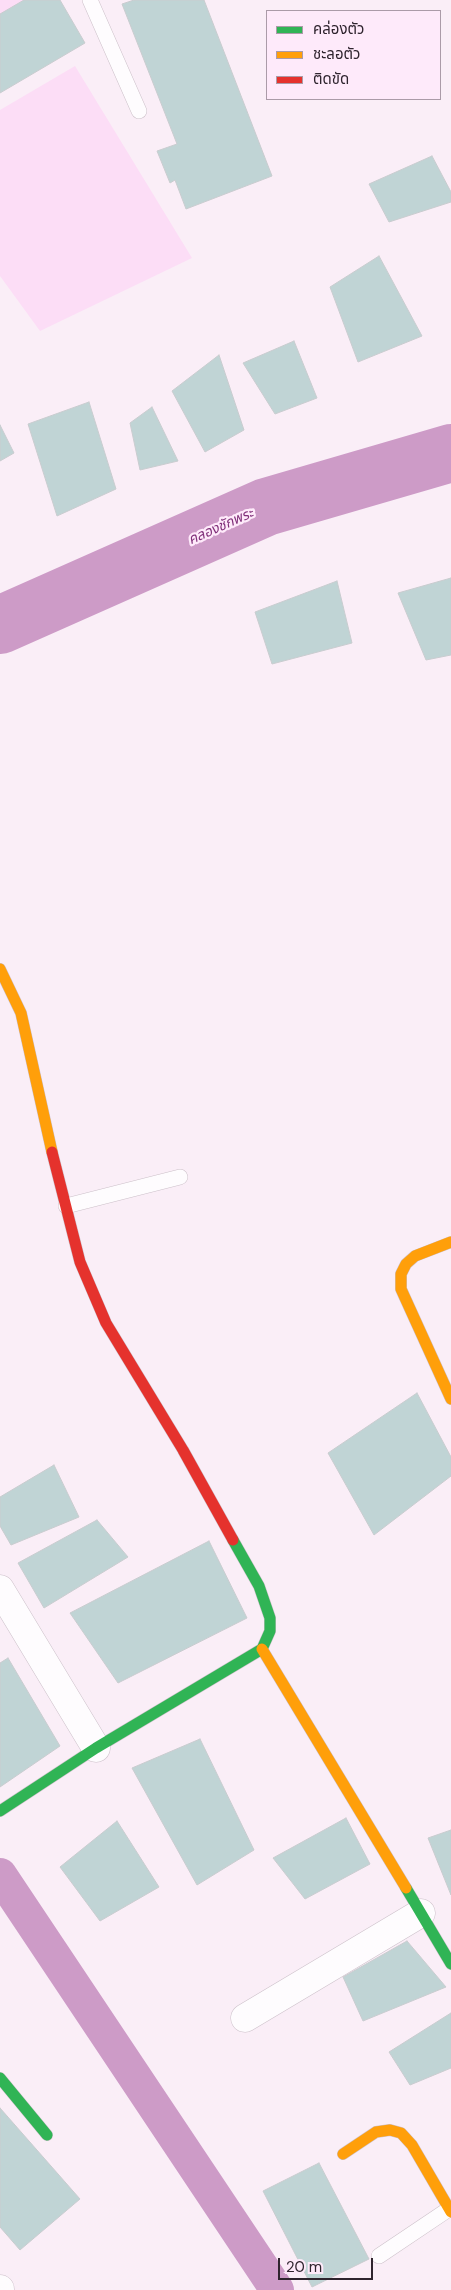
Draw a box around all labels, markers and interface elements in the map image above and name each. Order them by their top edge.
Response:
legend [266,10,441,100]
text: คล่องตัว [313,19,364,39]
text: ชะลอตัว [313,44,360,64]
text: ติดขัด [313,69,349,89]
water label: คลองชักพระ [186,505,256,549]
scale bar [281,2248,376,2280]
text: 20 m [286,2257,322,2277]

